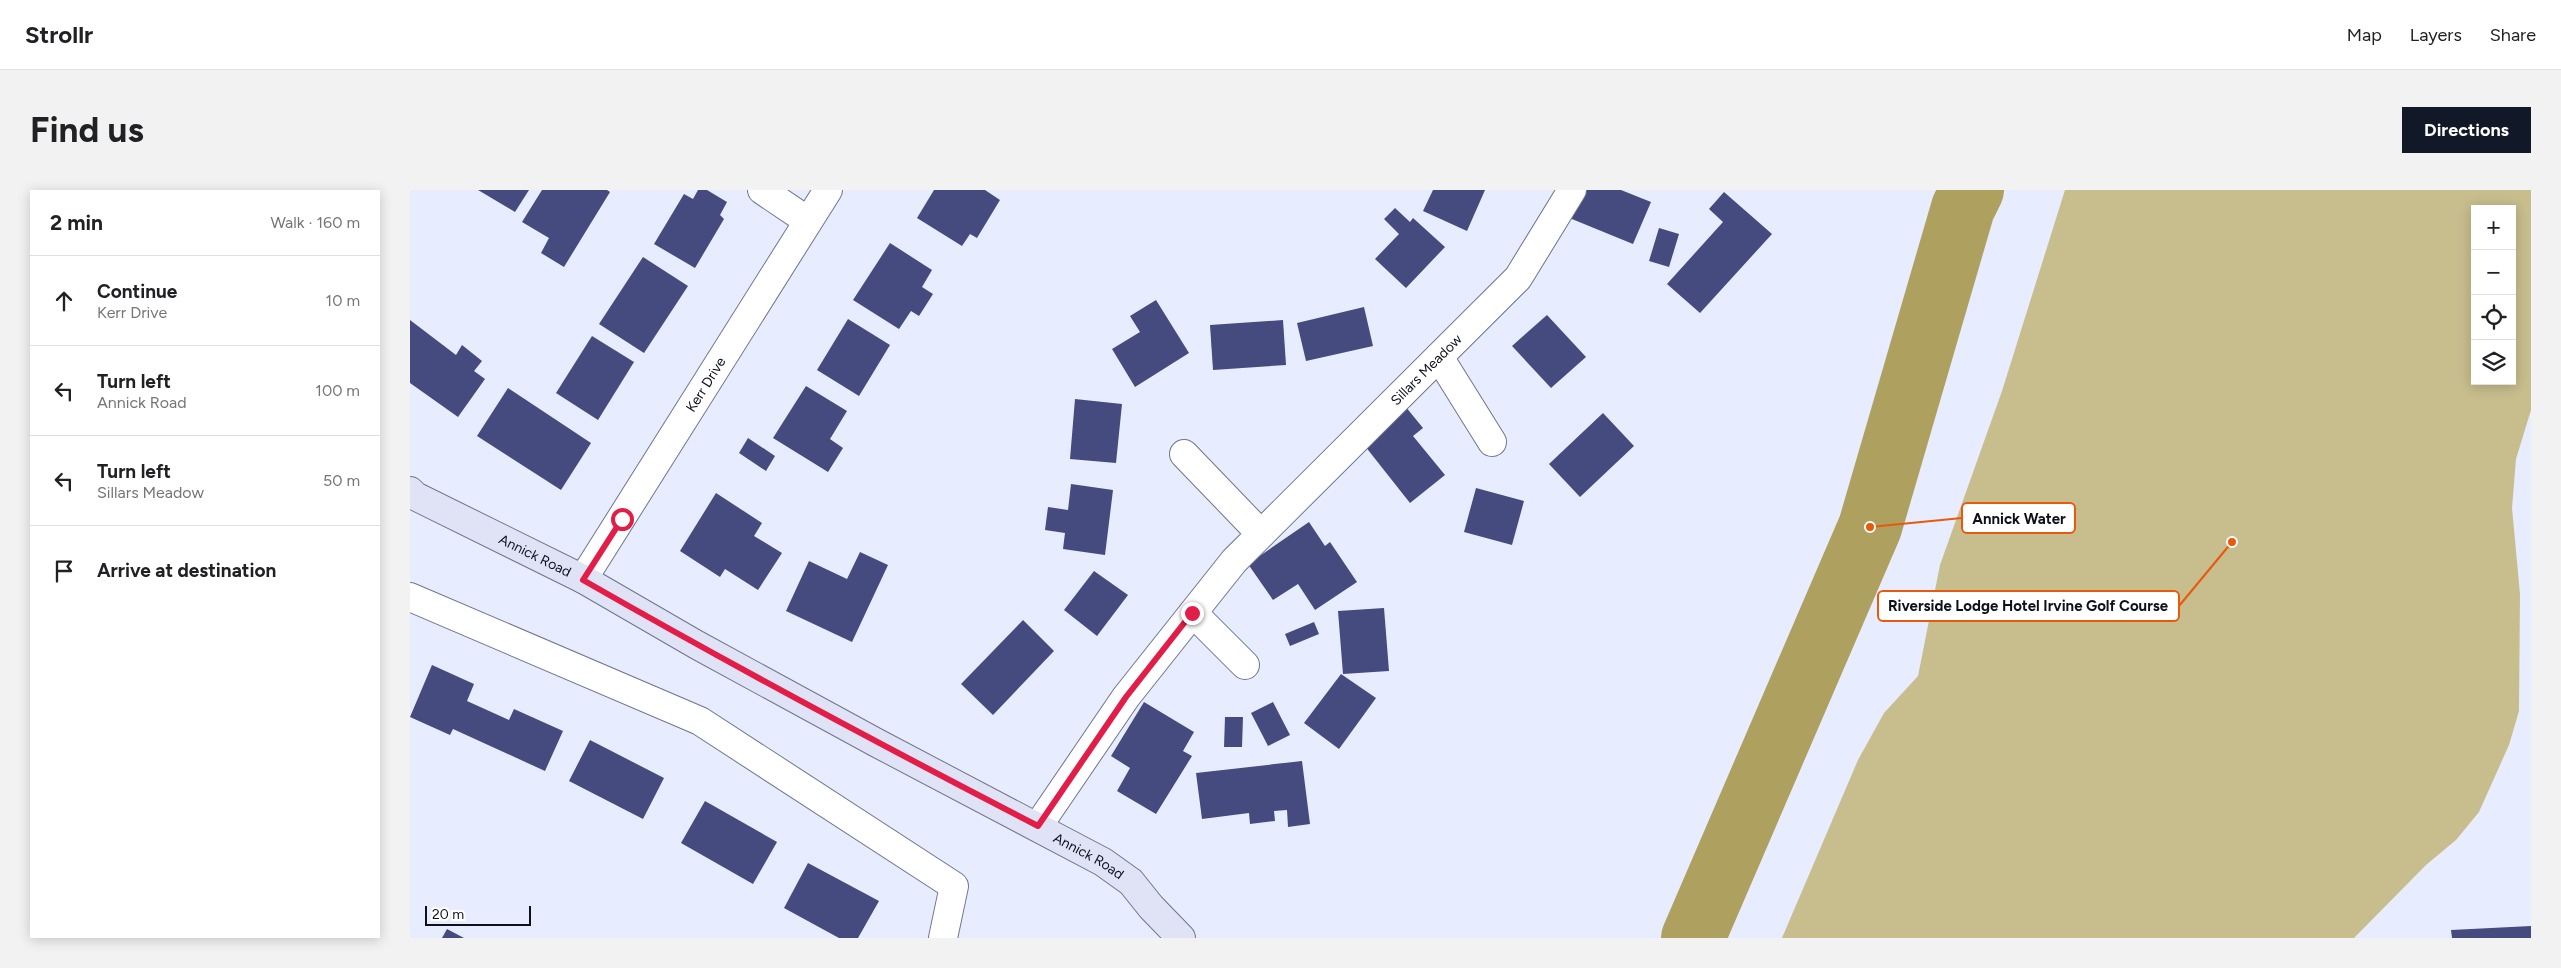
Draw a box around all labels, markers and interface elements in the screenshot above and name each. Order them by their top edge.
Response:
text: Strollr [25,20,93,49]
text: Map [2347,24,2382,46]
text: Layers [2410,24,2462,46]
text: Share [2490,24,2536,46]
button: Directions [2402,107,2531,153]
text: Find us [30,109,144,151]
map controls [2471,205,2516,385]
button: + [2471,205,2516,250]
text: 2 min [50,210,103,235]
text: Walk · 160 m [270,213,360,232]
button: − [2471,250,2516,295]
text: Continue [97,280,177,303]
icon: ahead [50,287,78,315]
text: 10 m [326,291,360,310]
button: locate [2471,295,2516,340]
text: Kerr Drive [97,303,167,322]
street label: Sillars Meadow [1387,331,1466,409]
button: layers [2471,340,2516,385]
street label: Kerr Drive [682,354,730,415]
text: Turn left [97,370,171,393]
icon: left [50,377,78,405]
text: 100 m [315,381,360,400]
text: Annick Road [97,393,187,412]
text: Turn left [97,460,171,483]
icon: left [50,467,78,495]
text: 50 m [323,471,360,490]
text: Sillars Meadow [97,483,204,502]
callout: Annick Water [1962,503,2075,533]
route start [611,508,634,531]
text: Annick Water [1972,510,2066,528]
street label: Annick Road [496,531,574,581]
icon: arrive [50,557,78,585]
text: Arrive at destination [97,559,276,582]
callout: Riverside Lodge Hotel Irvine Golf Course [1878,591,2179,621]
text: Riverside Lodge Hotel Irvine Golf Course [1888,597,2169,615]
route end [1181,602,1204,625]
street label: Annick Road [1050,829,1127,883]
scale bar [425,903,531,926]
text: 20 m [432,906,464,923]

